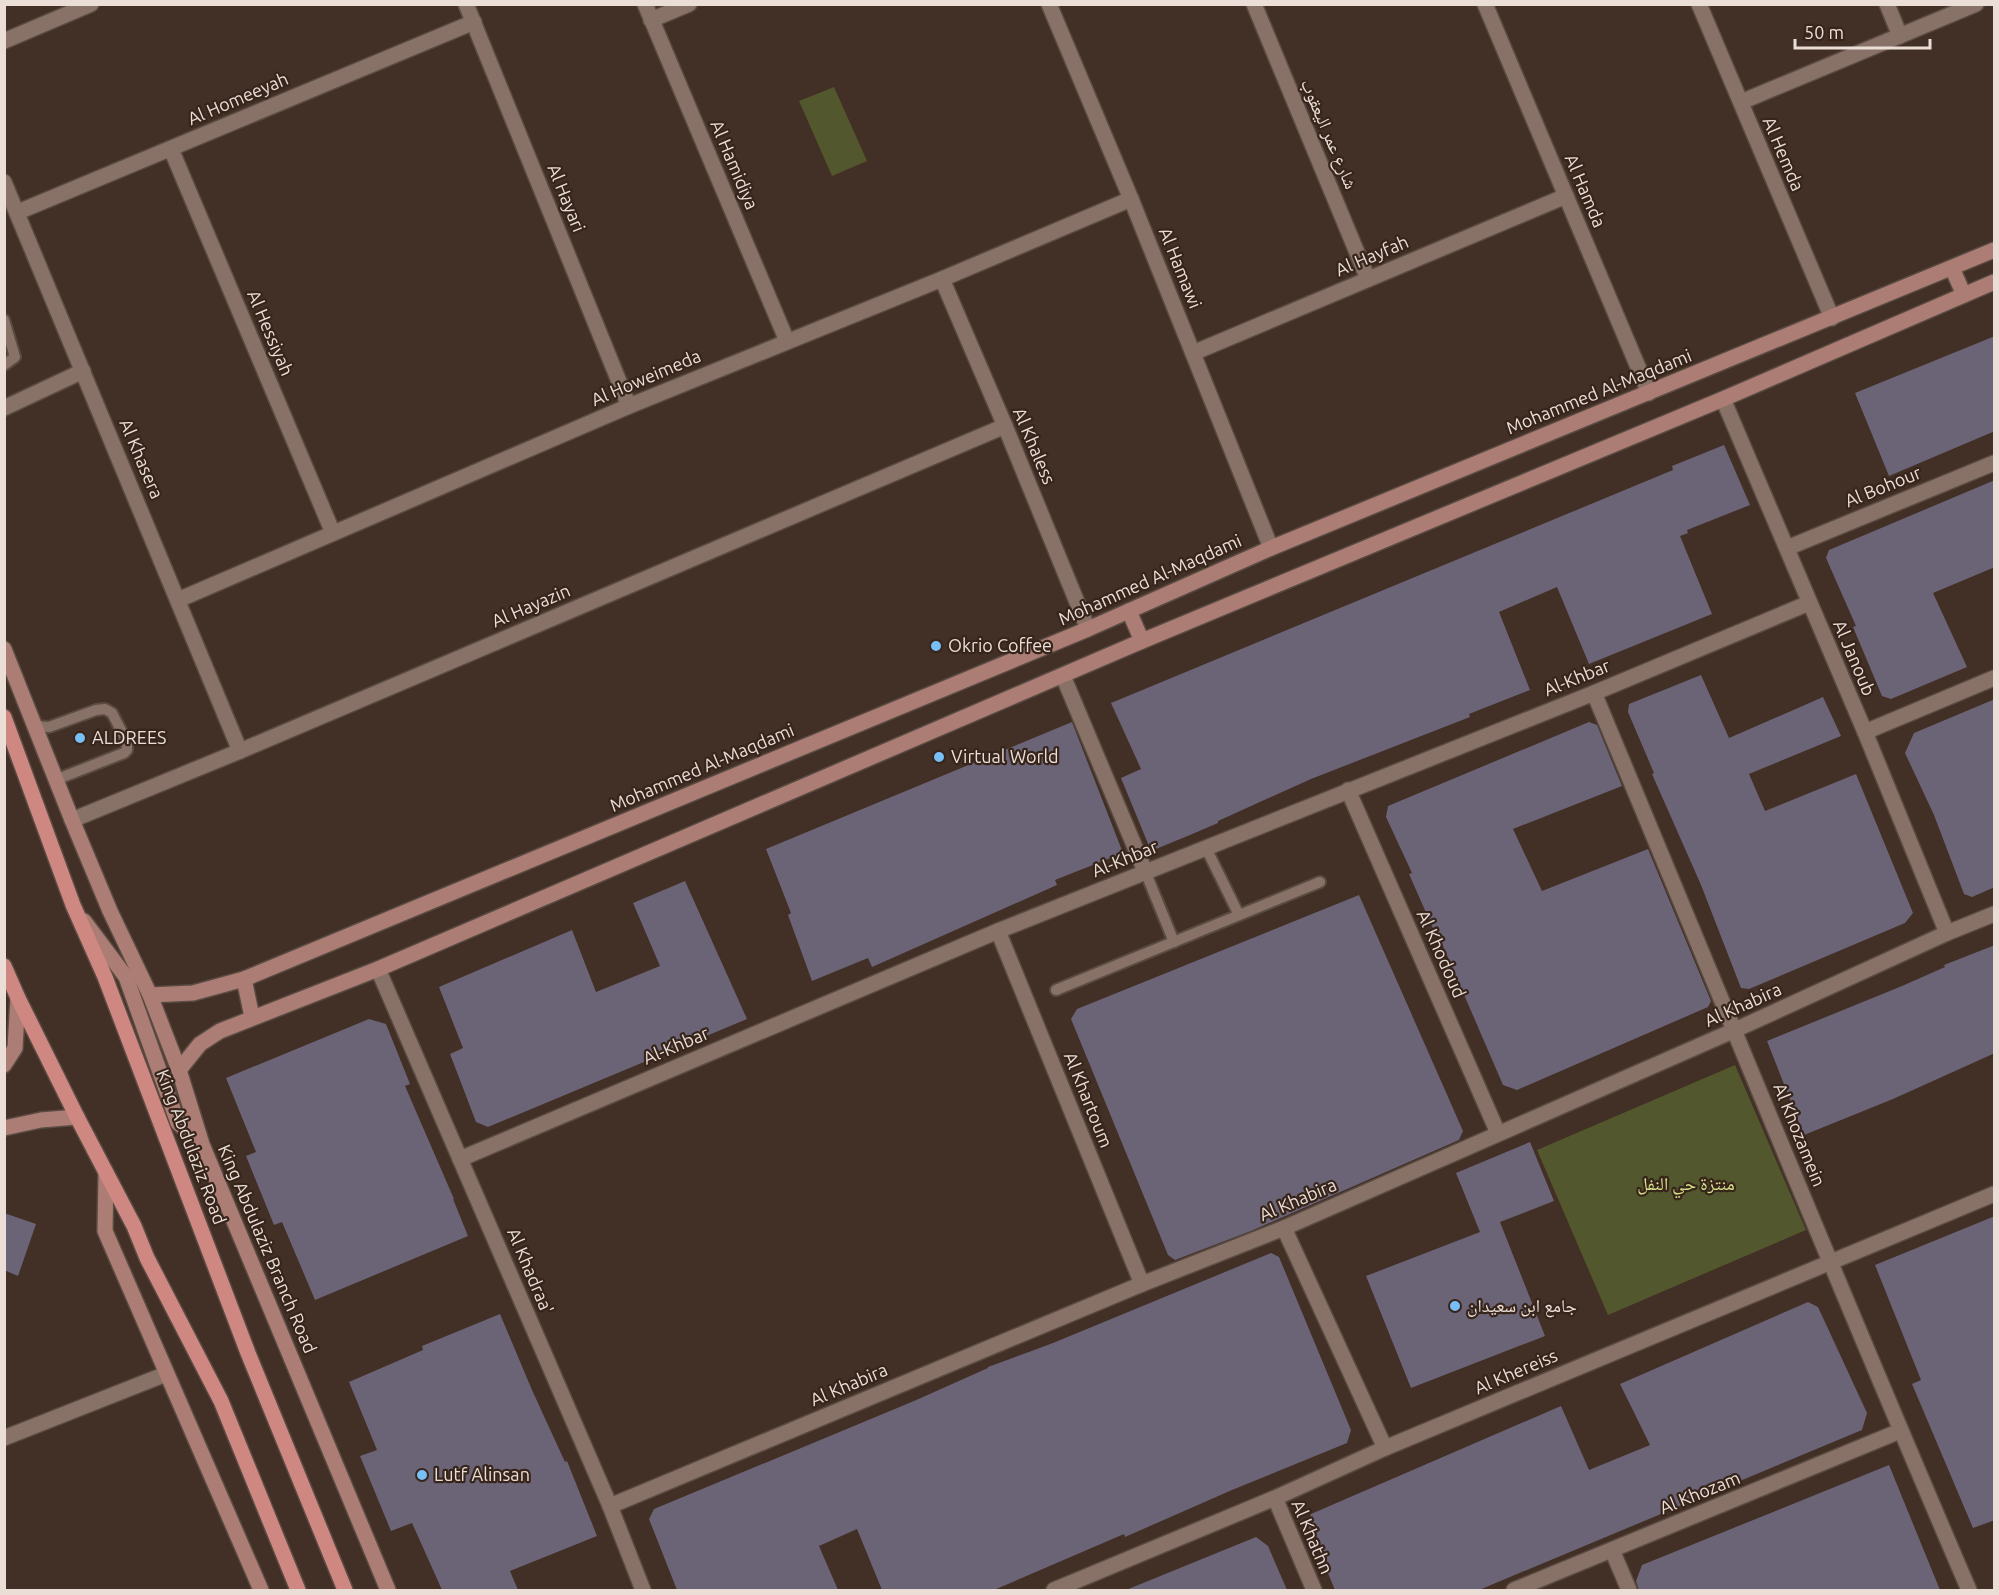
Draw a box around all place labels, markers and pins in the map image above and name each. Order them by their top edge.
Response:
place label: Okrio Coffee [948,635,1052,655]
marker: Okrio Coffee [929,639,943,653]
place label: ALDREES [92,727,166,747]
marker: ALDREES [73,731,87,745]
place label: Virtual World [951,746,1059,766]
marker: Virtual World [932,750,946,764]
place label: جامع ابن سعيدان [1467,1295,1577,1318]
marker: جامع ابن سعيدان [1448,1299,1462,1313]
place label: Lutf Alinsan [434,1464,530,1484]
marker: Lutf Alinsan [415,1468,429,1482]

